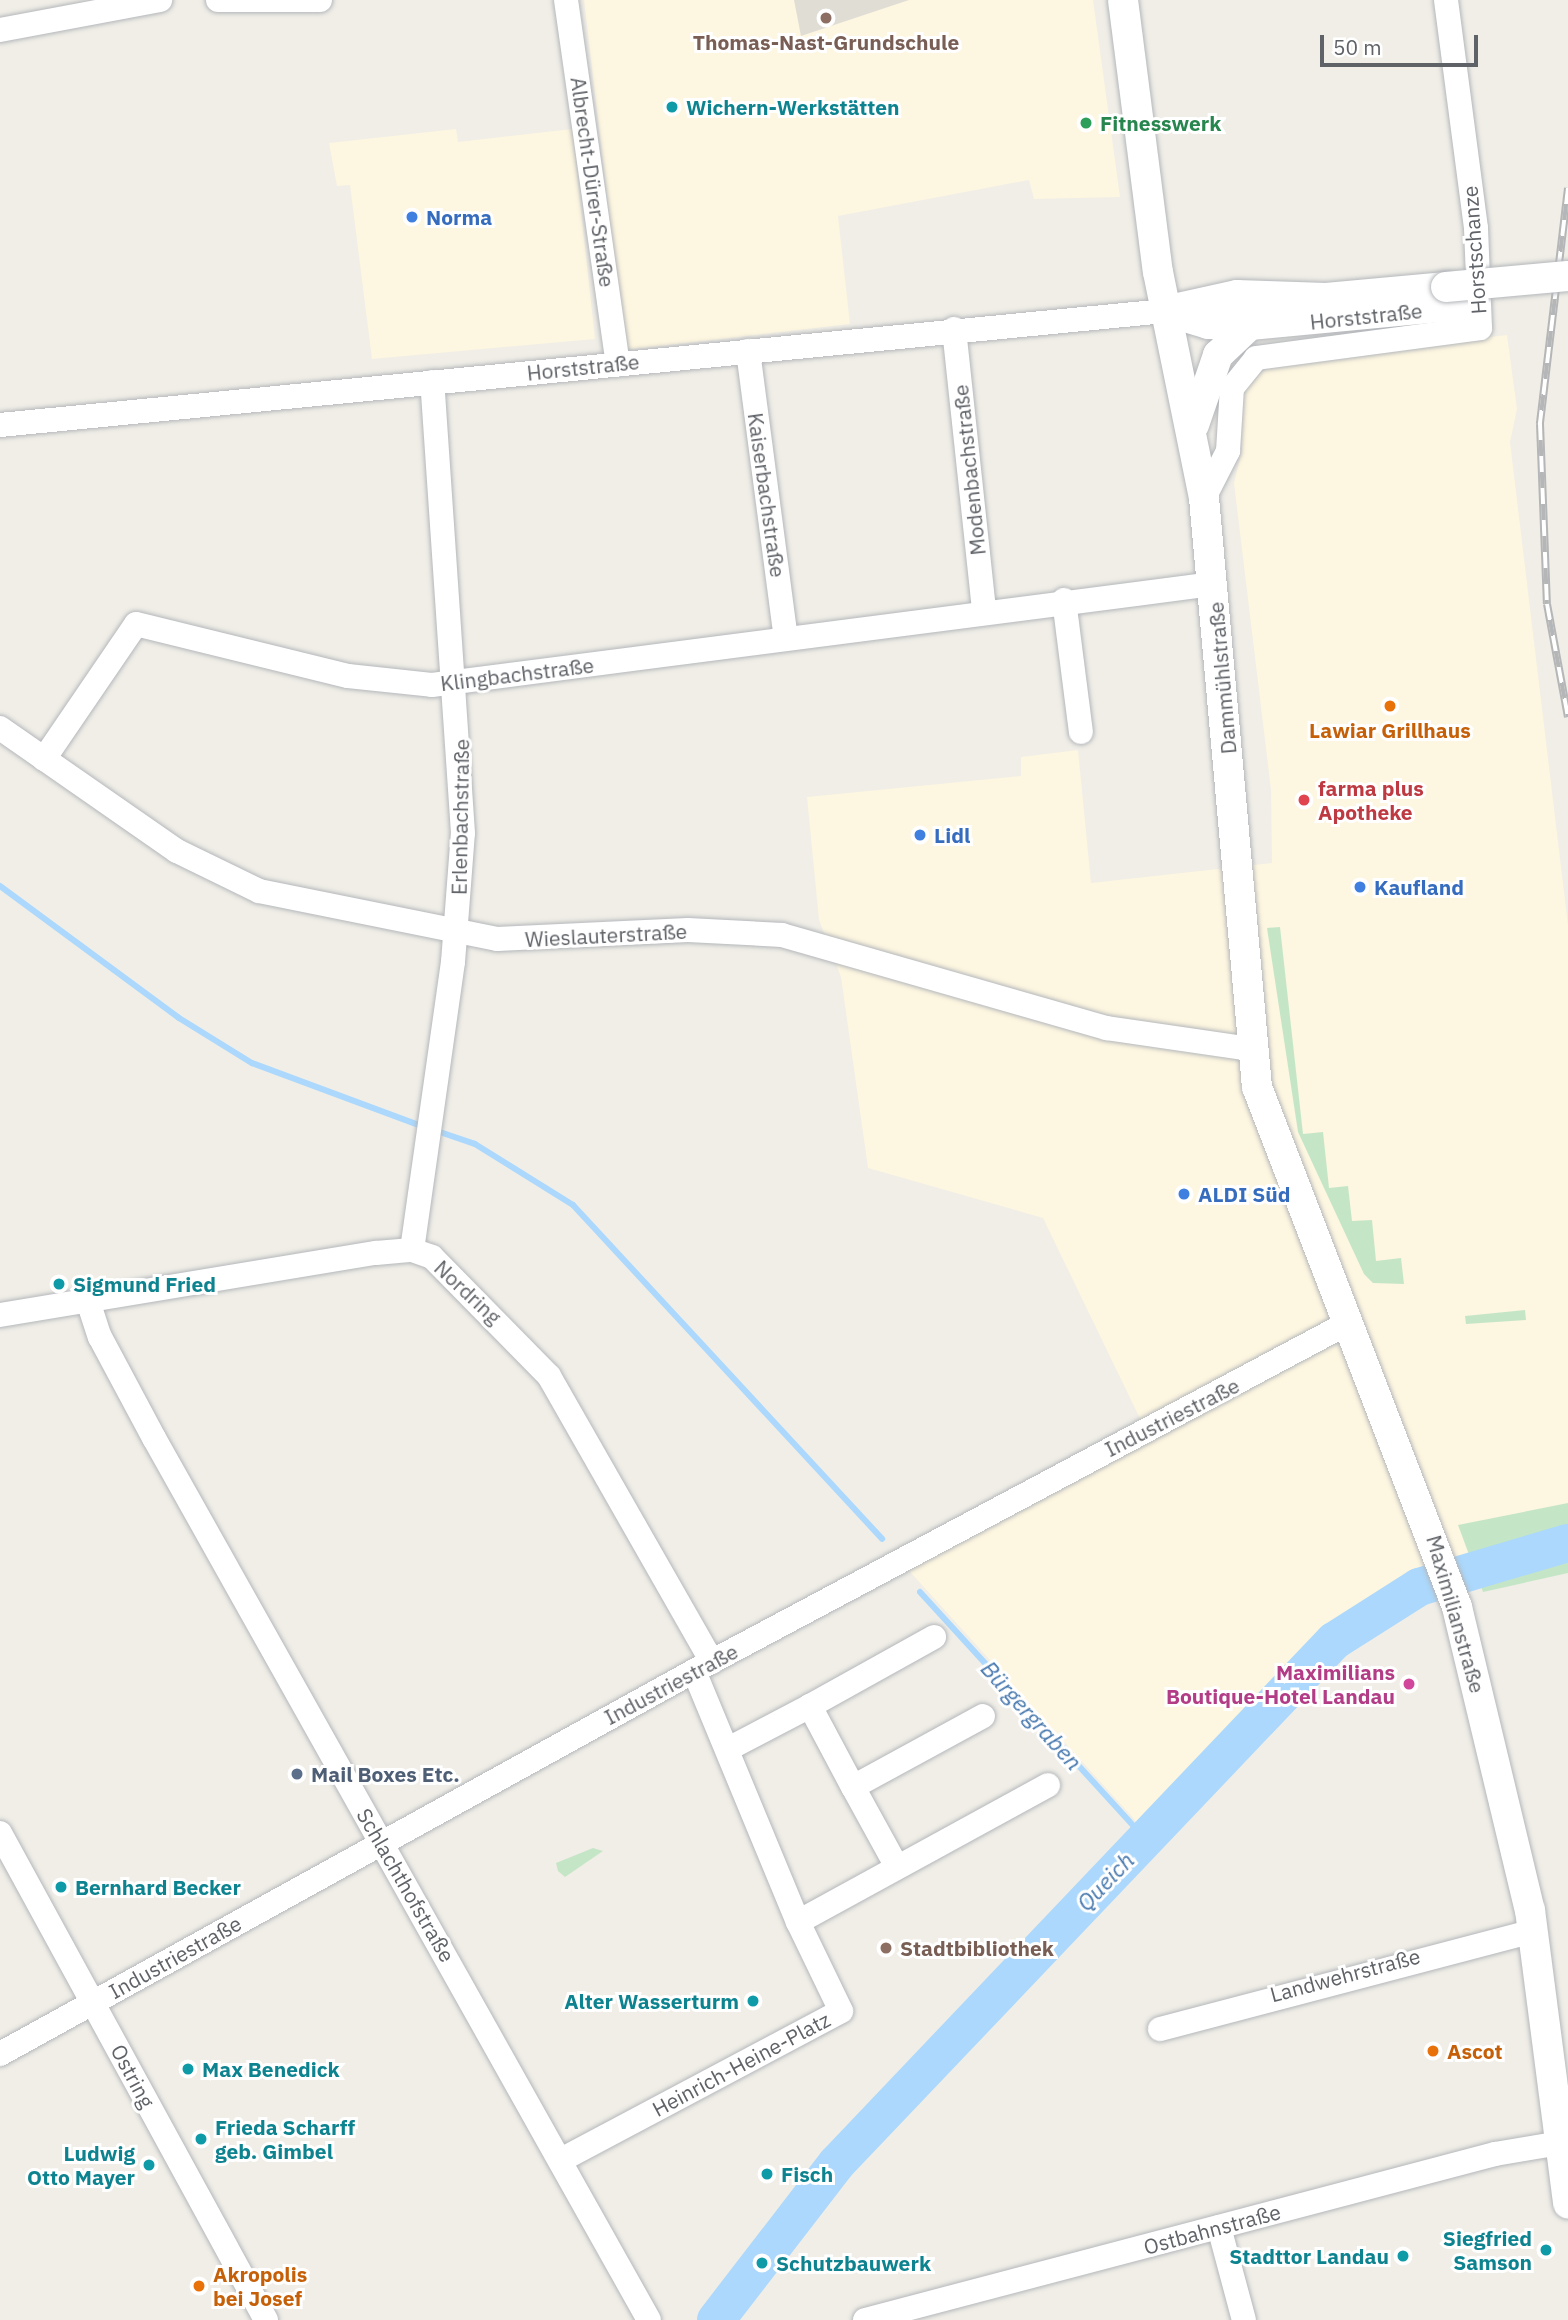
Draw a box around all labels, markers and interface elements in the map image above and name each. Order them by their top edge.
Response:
marker: Thomas-Nast-Grundschule [818,10,834,26]
scale bar [1323,21,1480,65]
place label: Thomas-Nast-Grundschule [693,29,959,55]
text: 50 m [1333,33,1382,61]
street label: Albrecht-Dürer-Straße [566,75,620,289]
place label: Wichern-Werkstätten [686,94,899,120]
marker: Wichern-Werkstätten [664,99,680,115]
place label: Fitnesswerk [1100,110,1221,136]
marker: Fitnesswerk [1078,115,1094,131]
street label: Horstschanze [1457,185,1491,315]
place label: Norma [426,204,492,230]
marker: Norma [404,209,420,225]
street label: Horststraße [1308,298,1424,334]
street label: Horststraße [525,349,641,385]
street label: Modenbachstraße [948,383,990,557]
street label: Kaiserbachstraße [743,411,791,579]
street label: Dammühlstraße [1203,601,1241,755]
street label: Klingbachstraße [439,652,595,696]
marker: Lawiar Grillhaus [1382,698,1398,714]
place label: Lawiar Grillhaus [1309,717,1471,743]
street label: Erlenbachstraße [446,739,474,895]
place label: farma plus Apotheke [1318,775,1424,825]
marker: farma plus Apotheke [1296,792,1312,808]
place label: Lidl [934,822,970,848]
marker: Lidl [912,827,928,843]
place label: Kaufland [1374,874,1464,900]
marker: Kaufland [1352,879,1368,895]
street label: Wieslauterstraße [524,918,688,952]
place label: ALDI Süd [1198,1181,1291,1207]
marker: ALDI Süd [1176,1186,1192,1202]
street label: Nordring [429,1255,507,1329]
place label: Sigmund Fried [73,1271,216,1297]
marker: Sigmund Fried [51,1276,67,1292]
street label: Industriestraße [1101,1372,1243,1462]
street label: Maximilianstraße [1421,1532,1491,1696]
street label: Industriestraße [600,1638,742,1730]
water label: Bürgergraben [976,1655,1088,1775]
place label: Maximilians Boutique-Hotel Landau [1166,1659,1395,1709]
marker: Maximilians Boutique-Hotel Landau [1401,1676,1417,1692]
place label: Mail Boxes Etc. [311,1761,460,1787]
marker: Mail Boxes Etc. [289,1766,305,1782]
street label: Schlachthofstraße [352,1804,460,1966]
water label: Queich [1071,1846,1139,1916]
place label: Bernhard Becker [75,1874,241,1900]
marker: Bernhard Becker [53,1879,69,1895]
street label: Industriestraße [104,1910,246,2004]
place label: Stadtbibliothek [900,1935,1054,1961]
marker: Stadtbibliothek [878,1940,894,1956]
street label: Landwehrstraße [1267,1943,1423,2007]
place label: Alter Wasserturm [564,1988,739,2014]
marker: Alter Wasserturm [745,1993,761,2009]
street label: Heinrich-Heine-Platz [648,2006,834,2122]
place label: Ascot [1447,2038,1502,2064]
street label: Ostring [106,2040,160,2112]
marker: Ascot [1425,2043,1441,2059]
place label: Max Benedick [202,2056,340,2082]
marker: Max Benedick [180,2061,196,2077]
place label: Frieda Scharff geb. Gimbel [215,2114,355,2164]
marker: Frieda Scharff geb. Gimbel [193,2131,209,2147]
place label: Ludwig Otto Mayer [27,2140,135,2190]
marker: Ludwig Otto Mayer [141,2157,157,2173]
place label: Fisch [781,2161,833,2187]
marker: Fisch [759,2166,775,2182]
street label: Ostbahnstraße [1141,2199,1283,2259]
place label: Siegfried Samson [1443,2225,1532,2275]
marker: Siegfried Samson [1538,2242,1554,2258]
place label: Stadttor Landau [1229,2243,1389,2269]
marker: Stadttor Landau [1395,2248,1411,2264]
place label: Schutzbauwerk [776,2250,931,2276]
marker: Schutzbauwerk [754,2255,770,2271]
place label: Akropolis bei Josef [213,2261,307,2311]
marker: Akropolis bei Josef [191,2278,207,2294]

